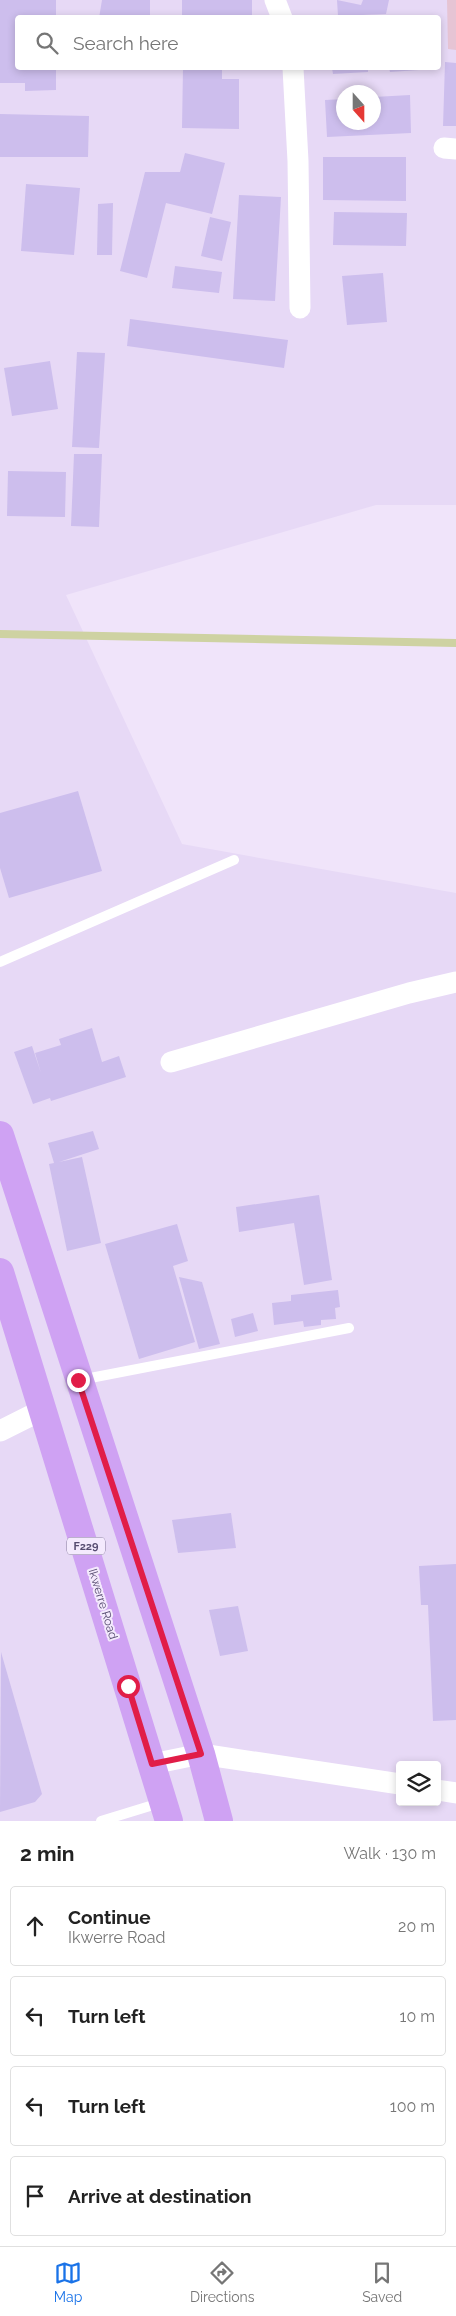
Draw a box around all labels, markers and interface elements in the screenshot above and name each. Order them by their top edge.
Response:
search box [15,15,441,70]
icon: search [33,29,61,57]
text: Search here [73,32,179,54]
north arrow [336,85,381,130]
route end [67,1369,90,1392]
road number: F229 [67,1538,105,1554]
street label: Ikwerre Road [86,1567,120,1641]
route start [117,1675,140,1698]
map controls [396,1761,441,1806]
button: layers [396,1761,441,1806]
text: 2 min [20,1841,74,1866]
text: Walk · 130 m [343,1844,436,1863]
text: Continue [68,1906,151,1928]
icon: ahead [21,1912,49,1940]
text: 20 m [398,1917,435,1936]
text: Ikwerre Road [68,1928,165,1947]
icon: left [21,2002,49,2030]
text: Turn left [68,2005,145,2027]
text: 10 m [400,2007,435,2026]
icon: left [21,2092,49,2120]
text: Turn left [68,2095,145,2117]
text: 100 m [390,2097,435,2116]
icon: arrive [21,2182,49,2210]
text: Arrive at destination [68,2185,252,2207]
tab: Map [54,2259,82,2305]
tab: Directions [190,2259,255,2305]
tab: Saved [362,2259,402,2305]

